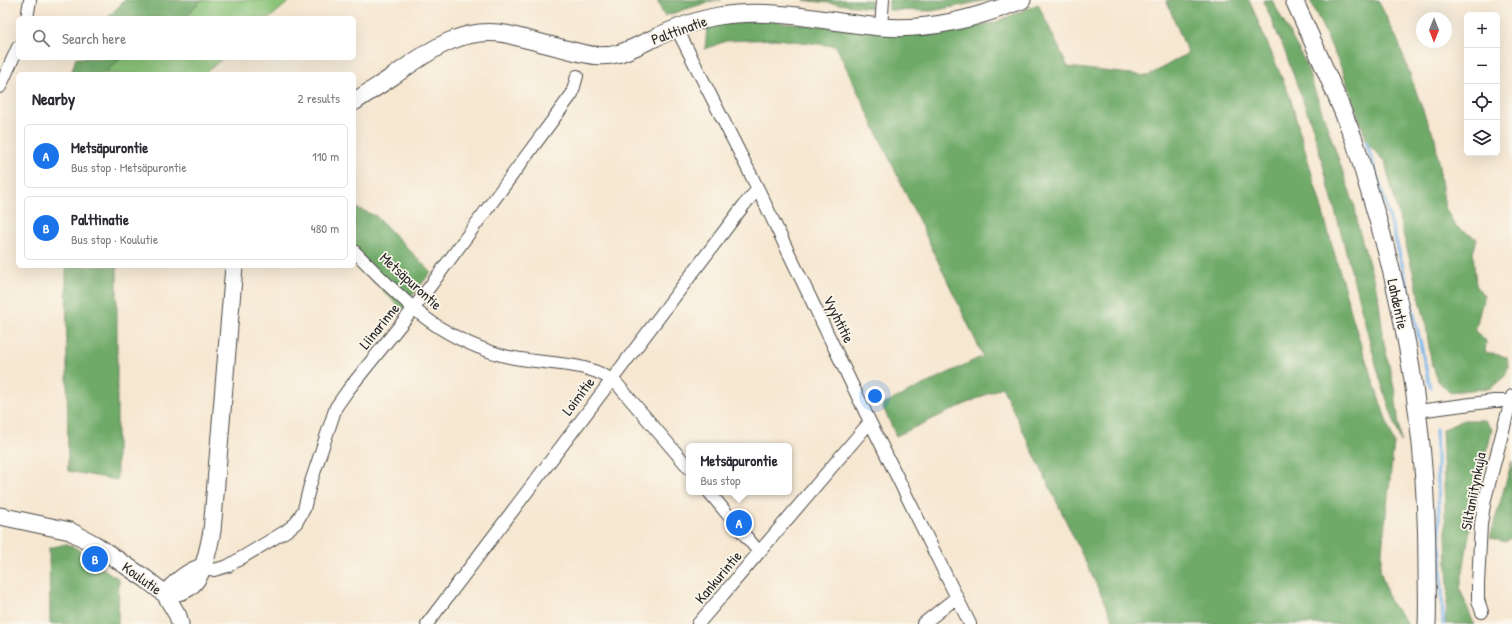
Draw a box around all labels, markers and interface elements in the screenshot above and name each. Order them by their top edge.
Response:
street label: Palttinatie [648,10,710,50]
north arrow [1416,12,1452,48]
map controls [1464,12,1500,156]
button: + [1464,12,1500,48]
search box [16,16,356,60]
icon: search [30,27,52,49]
text: Search here [62,28,126,49]
button: − [1464,48,1500,84]
button: locate [1464,84,1500,120]
text: Nearby [32,87,75,110]
text: 2 results [298,89,340,107]
button: layers [1464,120,1500,156]
text: Metsäpurontie [71,137,148,158]
text: A [43,147,49,165]
text: 110 m [312,147,339,165]
text: Bus stop · Metsäpurontie [71,158,187,176]
text: Palttinatie [71,209,129,230]
text: B [43,219,49,237]
text: 480 m [311,219,339,237]
text: Bus stop · Koulutie [71,230,158,248]
street label: Metsäpurontie [375,247,447,315]
street label: Lahdentie [1382,277,1414,331]
street label: Vyyhtitie [819,292,860,346]
street label: Liinarinne [354,299,404,353]
street label: Loimitie [557,372,599,420]
your location [865,386,885,406]
popup [686,443,792,495]
text: Metsäpurontie [700,450,778,471]
street label: Siltaniitynkuja [1455,450,1491,532]
text: Bus stop [700,471,740,489]
pin: A [726,508,752,538]
pin: B [82,544,108,574]
street label: Kankurintie [690,546,746,608]
street label: Koulutie [118,556,166,600]

